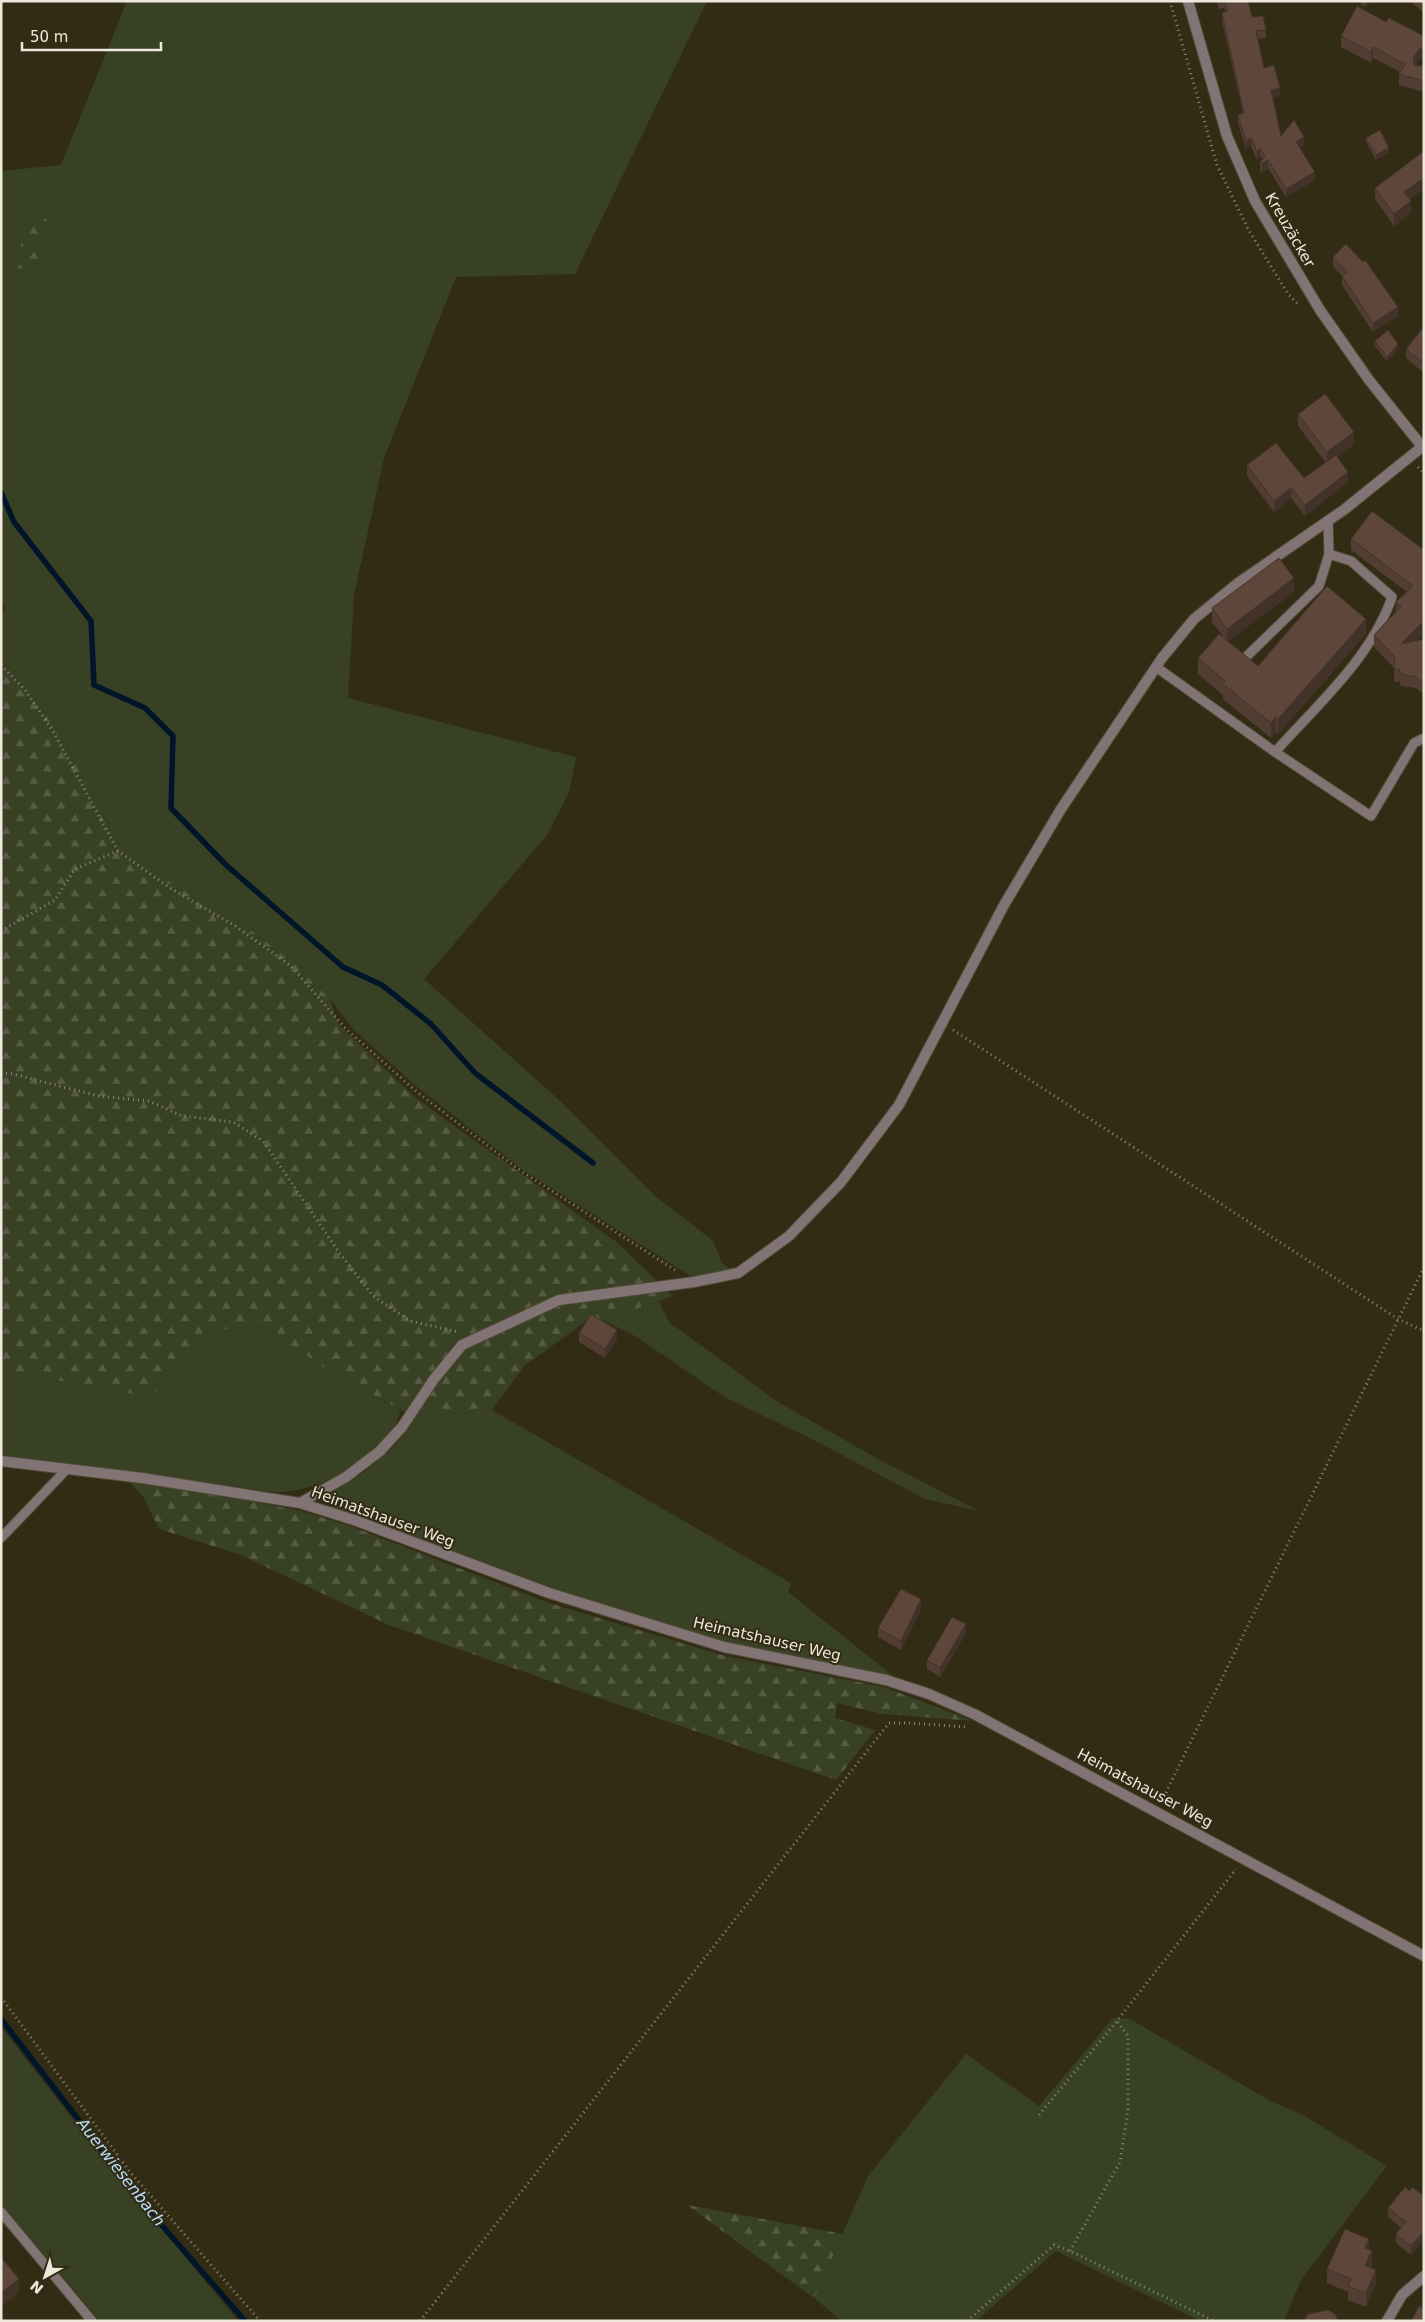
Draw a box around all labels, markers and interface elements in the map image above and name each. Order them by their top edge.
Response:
scale bar [22,20,161,52]
text: 50 m [30,28,68,46]
street label: Kreuzäcker [1261,189,1319,271]
street label: Heimatshauser Weg [309,1483,457,1551]
street label: Heimatshauser Weg [691,1613,843,1665]
street label: Heimatshauser Weg [1074,1745,1216,1831]
water label: Auerwiesenbach [72,2113,169,2230]
north arrow [20,2252,70,2302]
text: N [27,2277,46,2297]

